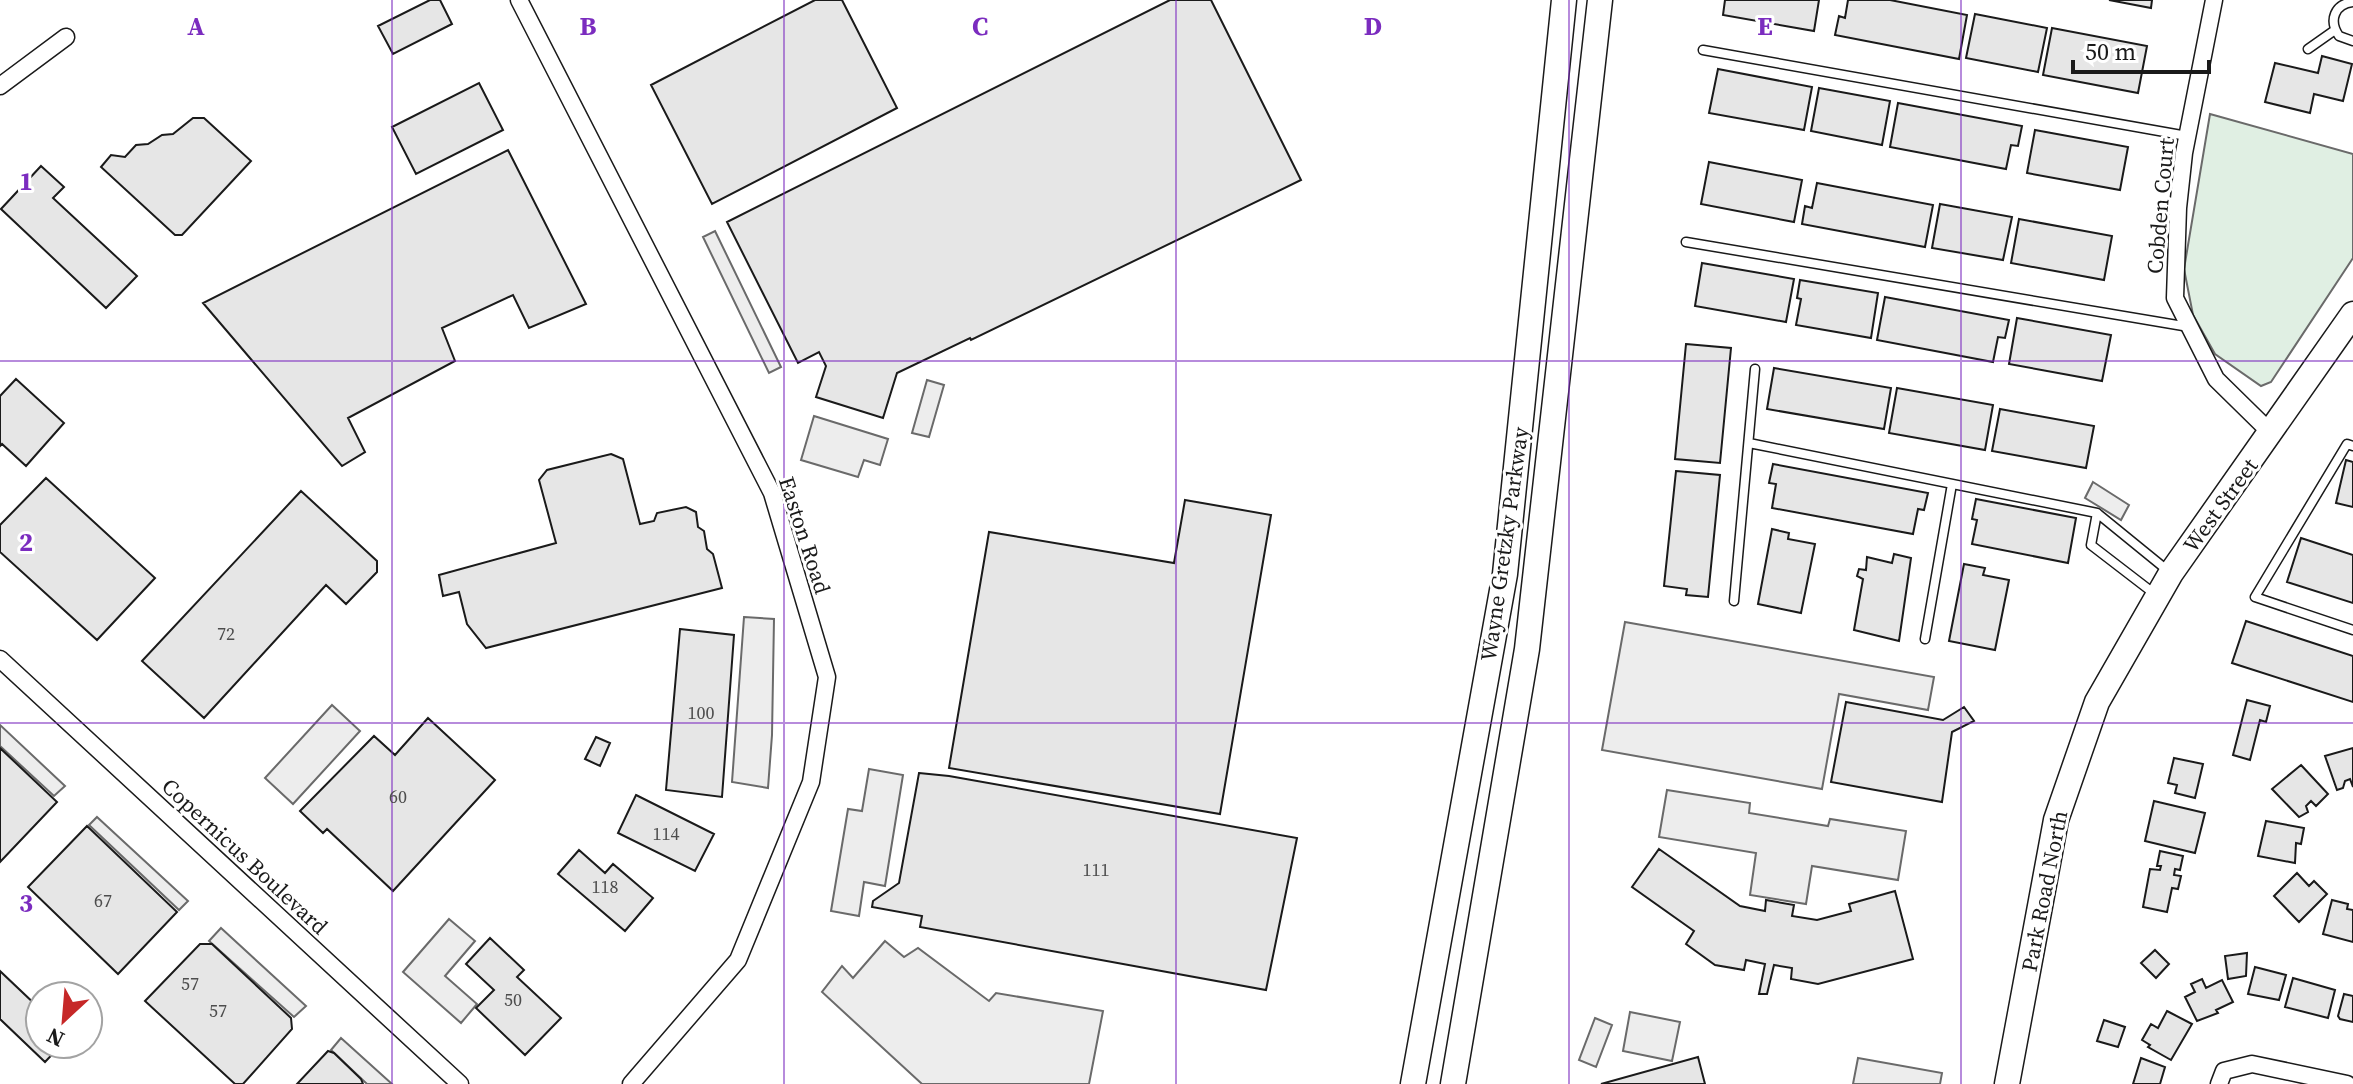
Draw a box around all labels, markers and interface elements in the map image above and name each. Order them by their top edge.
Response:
text: A [187,8,205,44]
text: B [580,8,597,44]
text: C [972,8,988,44]
text: D [1364,8,1382,44]
text: E [1757,8,1773,44]
scale bar [2073,24,2209,74]
text: 50 m [2085,35,2136,68]
street label: Cobden Court [2139,136,2181,275]
text: 1 [19,163,33,199]
street label: Wayne Gretzky Parkway [1473,424,1535,663]
street label: West Street [2176,451,2265,558]
street label: Easton Road [772,473,838,598]
text: 2 [19,524,33,560]
house number: 72 [217,621,235,646]
house number: 100 [688,700,715,725]
street label: Copernicus Boulevard [156,771,335,941]
house number: 60 [389,784,407,809]
street label: Park Road North [2014,808,2074,974]
house number: 114 [653,821,680,846]
house number: 111 [1083,857,1110,882]
house number: 118 [592,874,619,899]
text: 3 [19,885,33,921]
house number: 67 [94,888,112,913]
house number: 57 [181,971,199,996]
north arrow [24,980,104,1060]
house number: 50 [504,987,522,1012]
house number: 57 [209,998,227,1023]
text: N [41,1021,69,1055]

